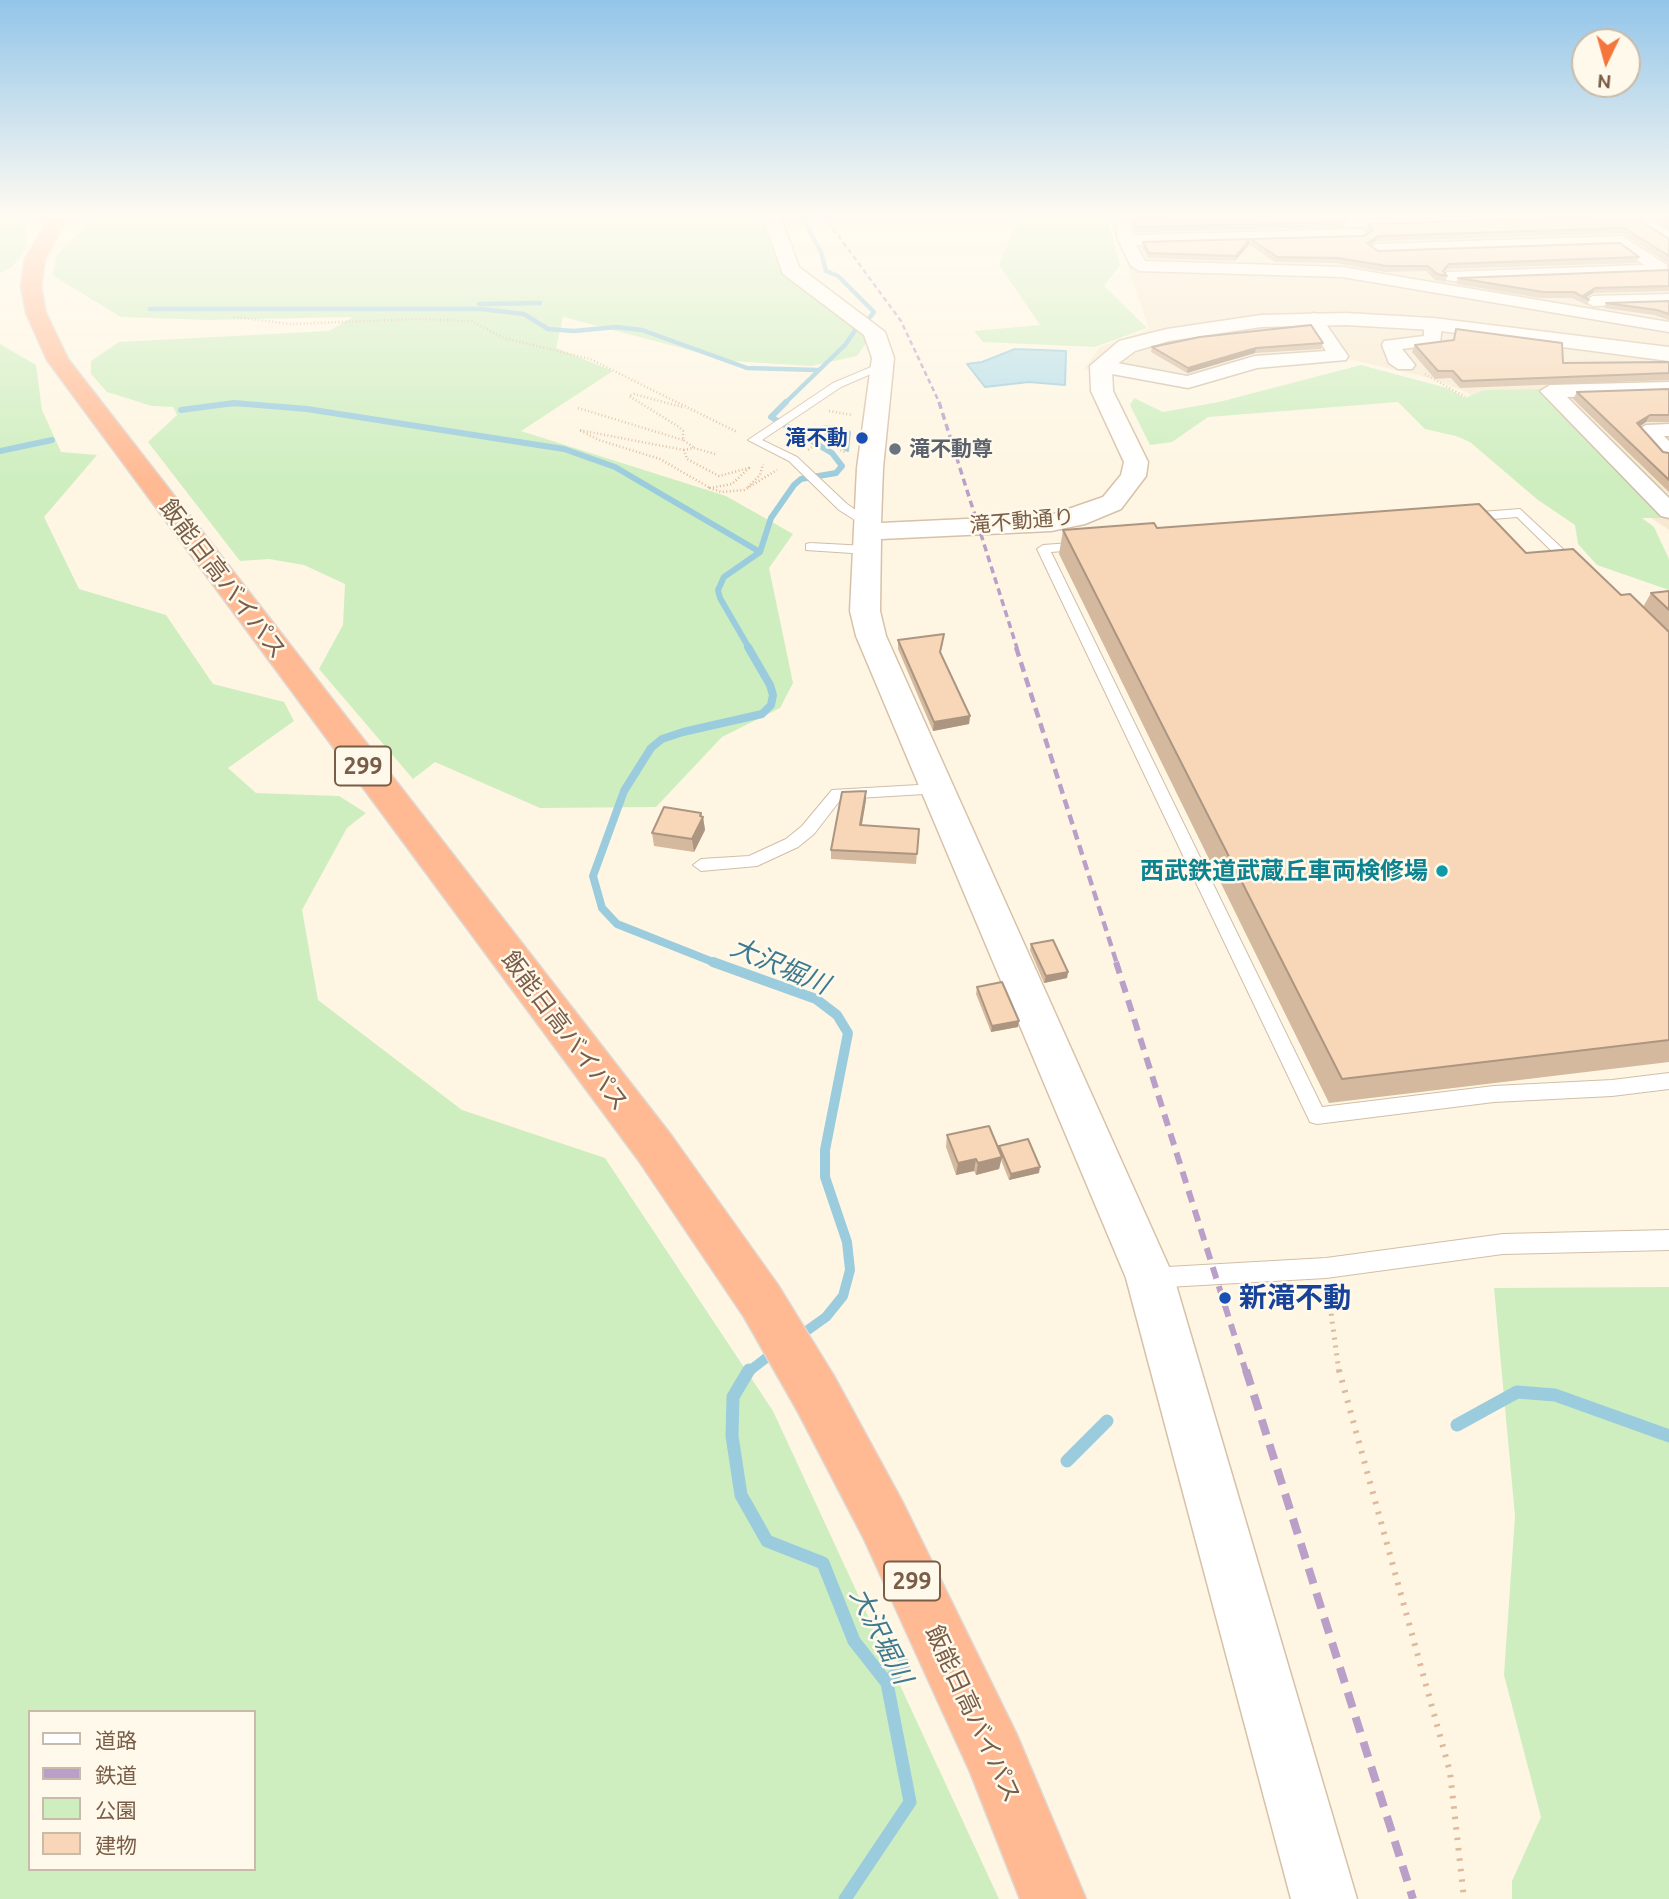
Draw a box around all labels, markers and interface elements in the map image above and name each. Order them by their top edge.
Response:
north arrow [1571,28,1641,98]
text: N [1596,70,1612,94]
place label: 滝不動 [785,425,848,451]
marker: 滝不動 [854,430,870,446]
place label: 滝不動尊 [909,436,993,462]
marker: 滝不動尊 [887,441,903,457]
street label: 飯能日高バイパス [154,494,292,664]
street label: 滝不動通り [969,504,1075,538]
road number: 299 [335,746,391,786]
place label: 西武鉄道武蔵丘車両検修場 [1140,857,1428,885]
marker: 西武鉄道武蔵丘車両検修場 [1434,863,1450,879]
water label: 大沢堀川 [726,931,834,1001]
street label: 飯能日高バイパス [496,946,634,1116]
place label: 新滝不動 [1239,1281,1351,1315]
marker: 新滝不動 [1217,1290,1233,1306]
road number: 299 [884,1562,940,1600]
water label: 大沢堀川 [843,1583,919,1689]
street label: 飯能日高バイパス [919,1621,1027,1807]
legend [28,1710,256,1871]
text: 道路 [95,1728,137,1752]
text: 鉄道 [95,1763,137,1787]
text: 公園 [95,1798,137,1822]
text: 建物 [95,1833,137,1857]

